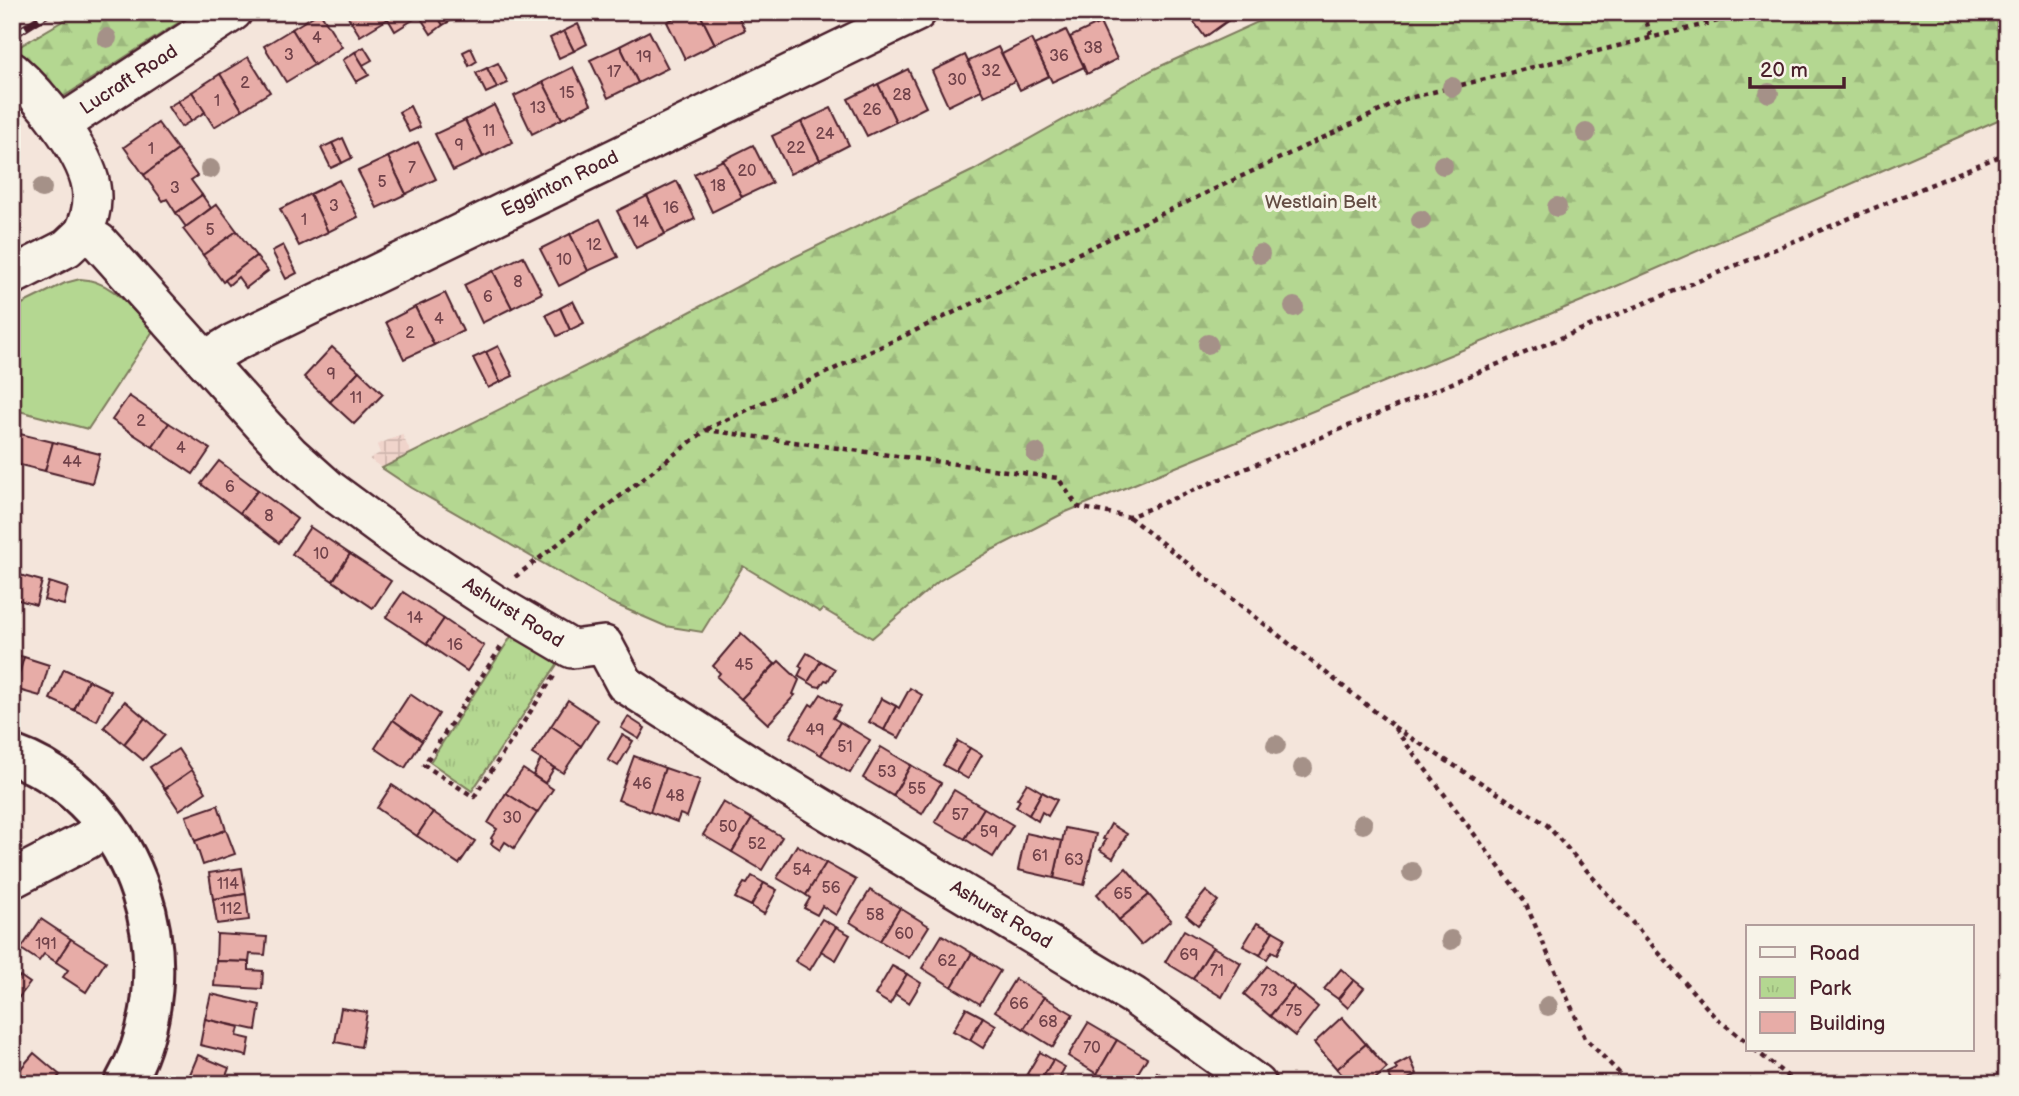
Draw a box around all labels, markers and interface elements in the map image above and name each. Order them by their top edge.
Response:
house number: 4 [312,29,322,48]
house number: 38 [1083,39,1103,58]
street label: Lucraft Road [76,40,182,120]
house number: 3 [284,46,294,65]
scale bar [1750,46,1844,90]
house number: 36 [1049,47,1069,66]
house number: 19 [636,48,652,67]
text: 20 m [1760,58,1808,83]
house number: 32 [981,62,1001,81]
house number: 17 [607,63,621,82]
house number: 30 [947,71,967,90]
house number: 2 [240,74,250,93]
house number: 15 [559,84,575,103]
house number: 28 [893,86,911,105]
house number: 1 [214,92,220,111]
house number: 13 [530,99,546,118]
house number: 26 [862,101,882,120]
house number: 11 [483,122,495,141]
house number: 24 [816,125,835,144]
house number: 9 [454,136,464,155]
house number: 22 [787,139,806,158]
house number: 1 [148,140,154,159]
street label: Egginton Road [498,146,622,222]
house number: 7 [408,159,416,178]
house number: 20 [738,162,756,181]
house number: 5 [377,173,387,192]
house number: 18 [710,177,726,196]
house number: 3 [170,179,180,198]
park label: Westlain Belt [1265,191,1377,214]
house number: 3 [329,197,339,216]
house number: 16 [663,199,679,218]
house number: 1 [301,211,307,230]
house number: 14 [633,213,649,232]
house number: 5 [205,221,215,240]
house number: 12 [586,236,602,255]
house number: 10 [556,251,572,270]
house number: 8 [513,273,523,292]
house number: 6 [483,288,493,307]
house number: 4 [434,310,444,329]
house number: 2 [405,324,415,343]
house number: 9 [326,365,336,384]
house number: 11 [350,389,362,408]
house number: 2 [136,412,146,431]
house number: 4 [176,439,186,458]
house number: 44 [62,453,82,472]
house number: 6 [225,478,235,497]
house number: 8 [264,507,274,526]
house number: 10 [313,545,329,564]
street label: Ashurst Road [458,573,568,653]
house number: 14 [407,609,423,628]
house number: 16 [447,636,463,655]
house number: 45 [735,656,753,675]
house number: 49 [805,721,825,740]
house number: 51 [837,738,853,757]
house number: 53 [877,763,897,782]
house number: 46 [632,775,652,794]
house number: 55 [908,780,926,799]
house number: 48 [665,787,685,806]
house number: 57 [951,806,969,825]
house number: 30 [502,809,522,828]
house number: 50 [719,818,737,837]
house number: 59 [980,823,998,842]
house number: 52 [748,835,767,854]
house number: 61 [1032,847,1048,866]
house number: 63 [1064,851,1084,870]
house number: 54 [793,861,812,880]
house number: 114 [217,875,239,894]
street label: Ashurst Road [946,876,1056,954]
house number: 56 [822,879,841,898]
house number: 65 [1114,885,1132,904]
house number: 112 [220,900,242,919]
house number: 58 [866,906,884,925]
house number: 60 [894,925,914,944]
legend [1746,925,1974,1050]
house number: 191 [35,935,57,954]
text: Road [1809,941,1860,966]
house number: 69 [1179,946,1199,965]
house number: 62 [937,952,957,971]
house number: 71 [1210,962,1224,981]
text: Park [1809,976,1852,1001]
house number: 73 [1260,982,1278,1001]
house number: 66 [1009,995,1029,1014]
house number: 75 [1285,1002,1303,1021]
text: Building [1809,1011,1885,1036]
house number: 68 [1038,1013,1058,1032]
house number: 70 [1083,1039,1101,1058]

